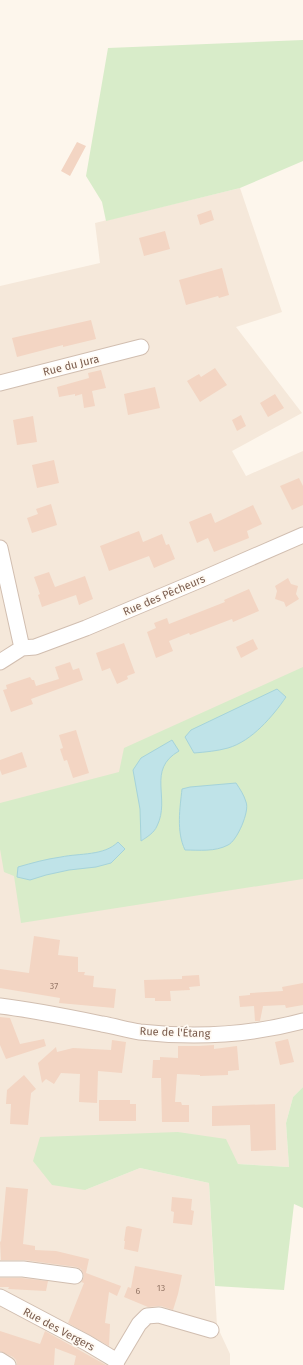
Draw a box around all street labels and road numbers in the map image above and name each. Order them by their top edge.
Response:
street label: Rue du Jura [42,352,101,379]
street label: Rue des Pêcheurs [121,572,207,619]
street label: Rue de l'Étang [139,1024,211,1040]
street label: Rue des Vergers [21,1305,97,1354]

